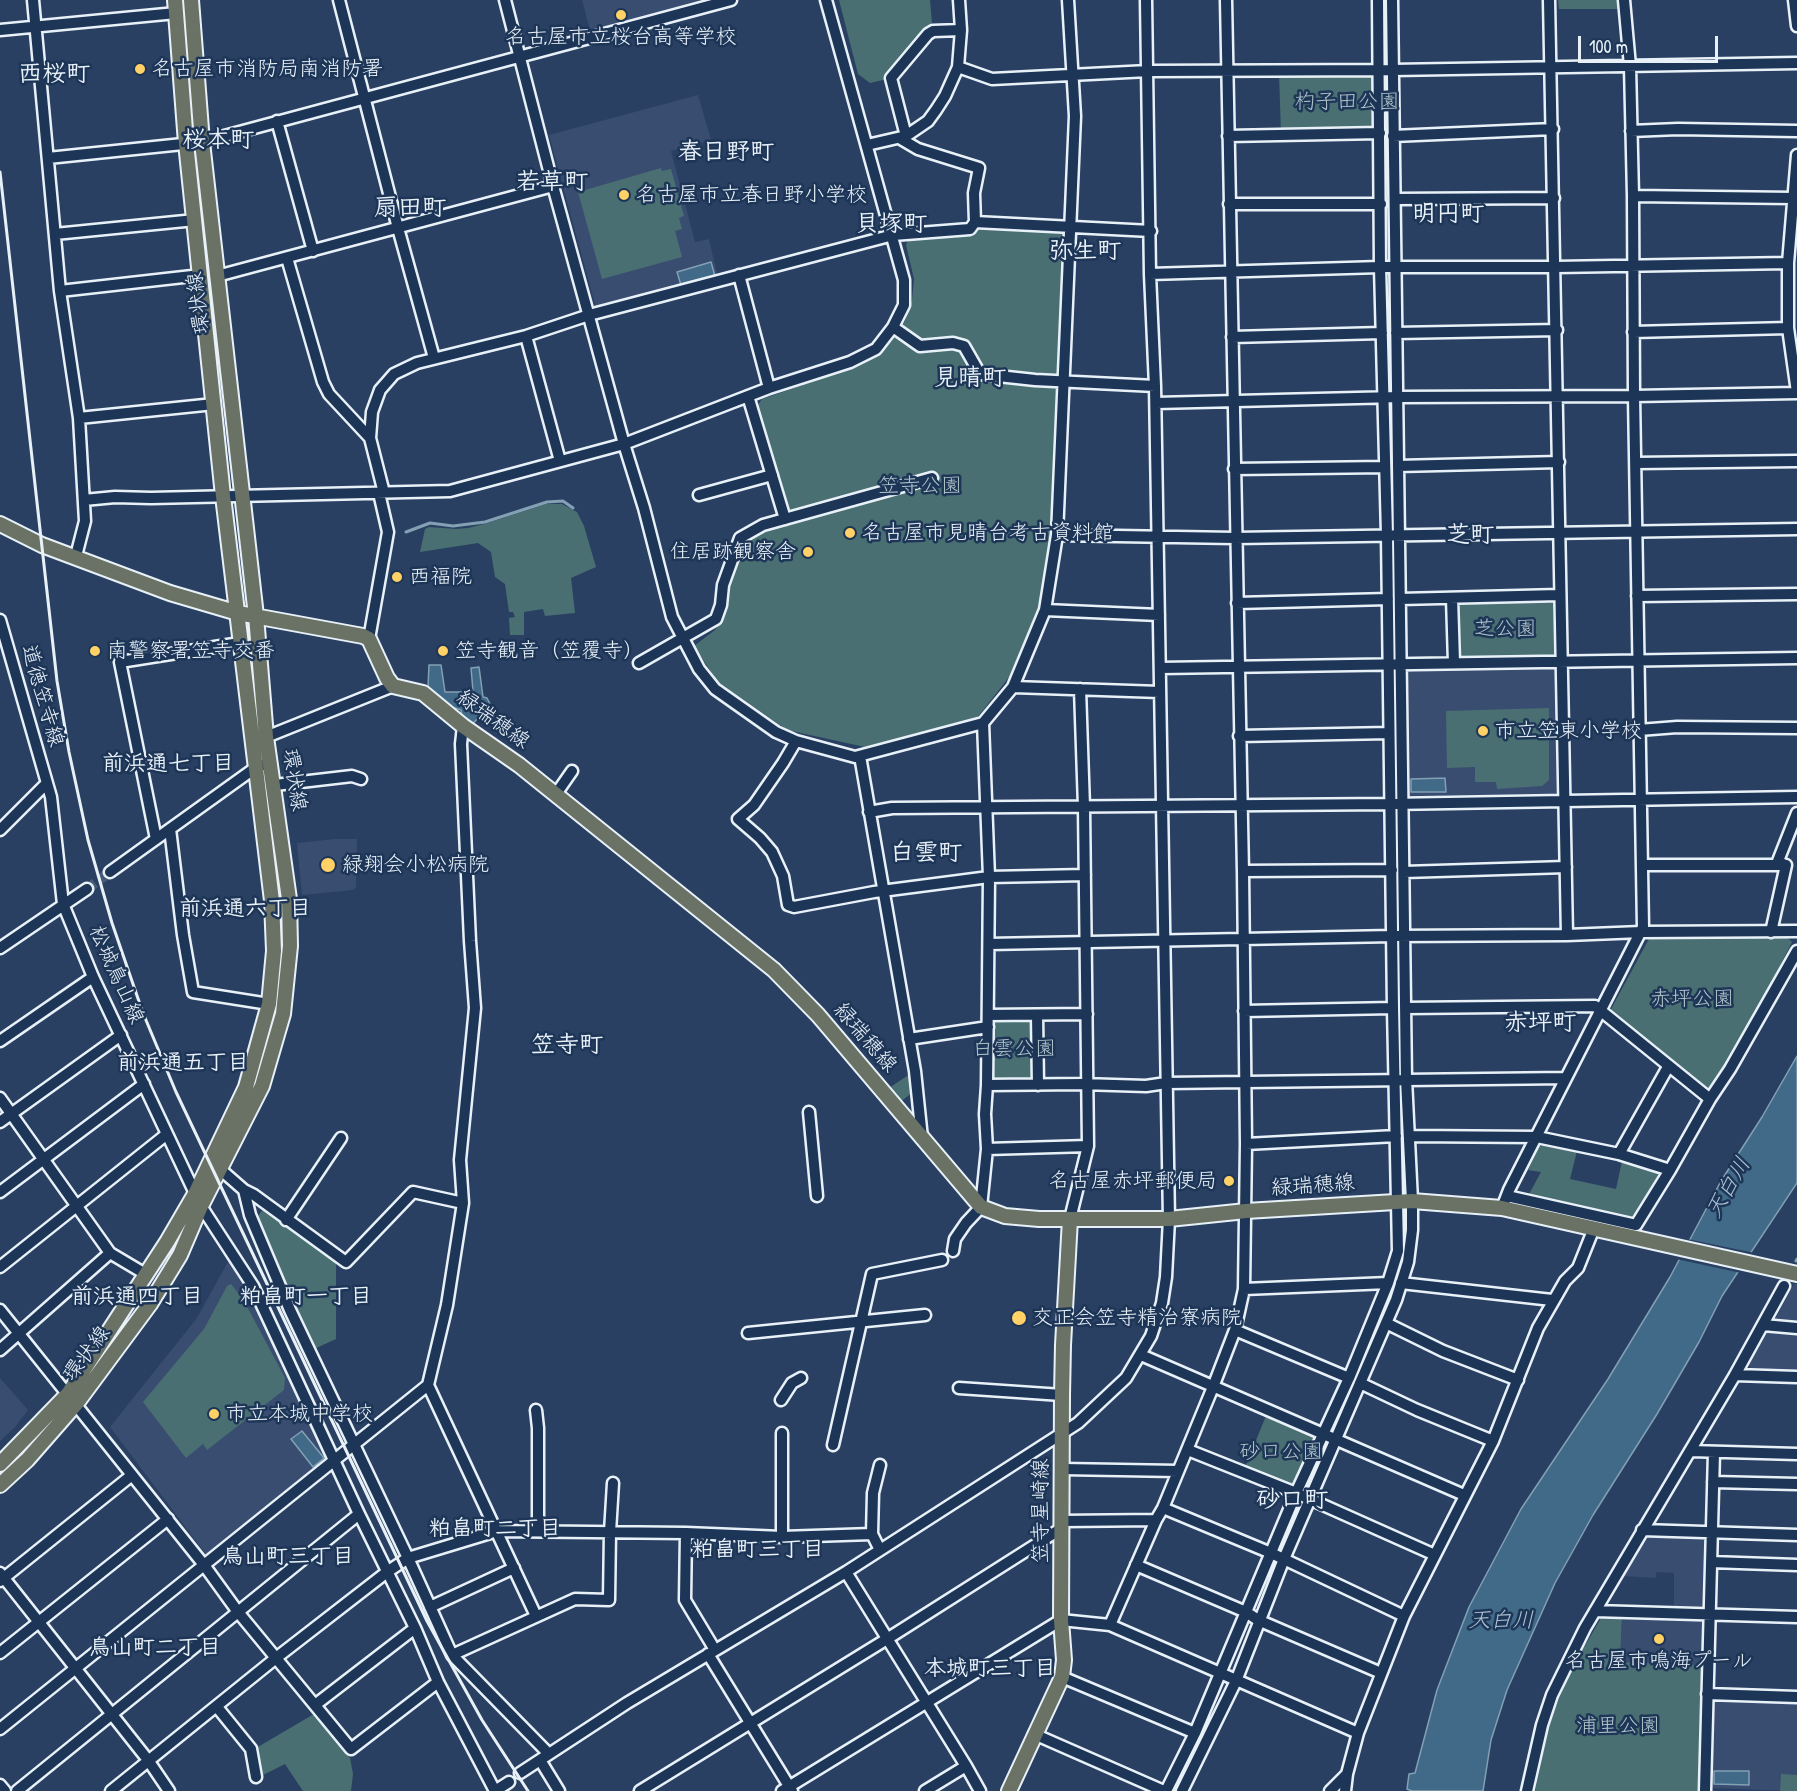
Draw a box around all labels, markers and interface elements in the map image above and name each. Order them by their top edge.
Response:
marker: 名古屋市立桜台高等学校 [614,8,628,22]
place label: 名古屋市立桜台高等学校 [506,24,736,50]
scale bar [1581,24,1720,62]
text: 100 m [1589,34,1628,59]
place label: 名古屋市消防局南消防署 [152,56,383,82]
district label: 西桜町 [18,61,90,89]
marker: 名古屋市消防局南消防署 [133,62,147,76]
park label: 杓子田公園 [1295,89,1399,115]
district label: 桜本町 [182,127,254,155]
district label: 春日野町 [678,139,774,167]
district label: 若草町 [516,169,588,197]
place label: 名古屋市立春日野小学校 [636,182,867,208]
marker: 名古屋市立春日野小学校 [617,188,631,202]
district label: 扇田町 [374,195,446,223]
district label: 明円町 [1412,201,1484,229]
district label: 貝塚町 [855,211,927,239]
district label: 弥生町 [1049,238,1121,266]
street label: 環状線 [183,270,215,336]
district label: 見晴町 [934,365,1006,393]
park label: 笠寺公園 [878,473,962,499]
place label: 名古屋市見晴台考古資料館 [862,520,1114,546]
district label: 芝町 [1446,522,1494,550]
marker: 名古屋市見晴台考古資料館 [843,526,857,540]
place label: 住居跡観察舎 [670,539,796,565]
marker: 住居跡観察舎 [801,545,815,559]
place label: 西福院 [409,564,472,590]
marker: 西福院 [390,570,404,584]
park label: 芝公園 [1474,616,1536,642]
place label: 南警察署笠寺交番 [107,638,275,664]
place label: 笠寺観音（笠覆寺） [455,638,644,664]
street label: 道徳笠寺線 [15,642,69,750]
marker: 南警察署笠寺交番 [88,644,102,658]
marker: 笠寺観音（笠覆寺） [436,644,450,658]
street label: 緑瑞穂線 [452,685,534,755]
place label: 市立笠東小学校 [1495,718,1642,744]
marker: 市立笠東小学校 [1476,724,1490,738]
street label: 環状線 [277,747,311,813]
district label: 前浜通七丁目 [102,751,234,777]
district label: 白雲町 [890,840,962,868]
place label: 緑翔会小松病院 [342,852,489,878]
marker: 緑翔会小松病院 [319,856,337,874]
district label: 前浜通六丁目 [179,896,311,922]
street label: 松城鳥山線 [83,922,149,1028]
park label: 赤坪公園 [1650,986,1734,1012]
street label: 緑瑞穂線 [828,998,902,1078]
district label: 赤坪町 [1504,1010,1576,1038]
district label: 笠寺町 [531,1032,603,1060]
park label: 白雲公園 [972,1036,1056,1062]
district label: 前浜通五丁目 [117,1050,249,1076]
water label: 天白川 [1701,1153,1757,1223]
place label: 名古屋赤坪郵便局 [1049,1168,1217,1194]
street label: 緑瑞穂線 [1270,1171,1356,1201]
marker: 名古屋赤坪郵便局 [1222,1174,1236,1188]
district label: 前浜通四丁目 [71,1284,203,1310]
district label: 粕畠町一丁目 [240,1284,372,1310]
place label: 交正会笠寺精治寮病院 [1032,1305,1242,1331]
marker: 交正会笠寺精治寮病院 [1010,1309,1028,1327]
street label: 環状線 [58,1321,116,1387]
place label: 市立本城中学校 [226,1401,373,1427]
marker: 市立本城中学校 [207,1407,221,1421]
park label: 砂口公園 [1239,1439,1323,1465]
street label: 笠寺星崎線 [1028,1459,1054,1563]
district label: 砂口町 [1256,1487,1328,1515]
district label: 粕畠町二丁目 [429,1516,561,1542]
district label: 粕畠町三丁目 [692,1537,824,1563]
district label: 鳥山町三丁目 [222,1544,354,1570]
water label: 天白川 [1468,1608,1534,1634]
marker: 名古屋市鳴海プール [1652,1632,1666,1646]
district label: 鳥山町二丁目 [89,1635,221,1661]
place label: 名古屋市鳴海プール [1565,1648,1753,1674]
district label: 本城町三丁目 [924,1656,1056,1682]
park label: 浦里公園 [1576,1713,1660,1739]

